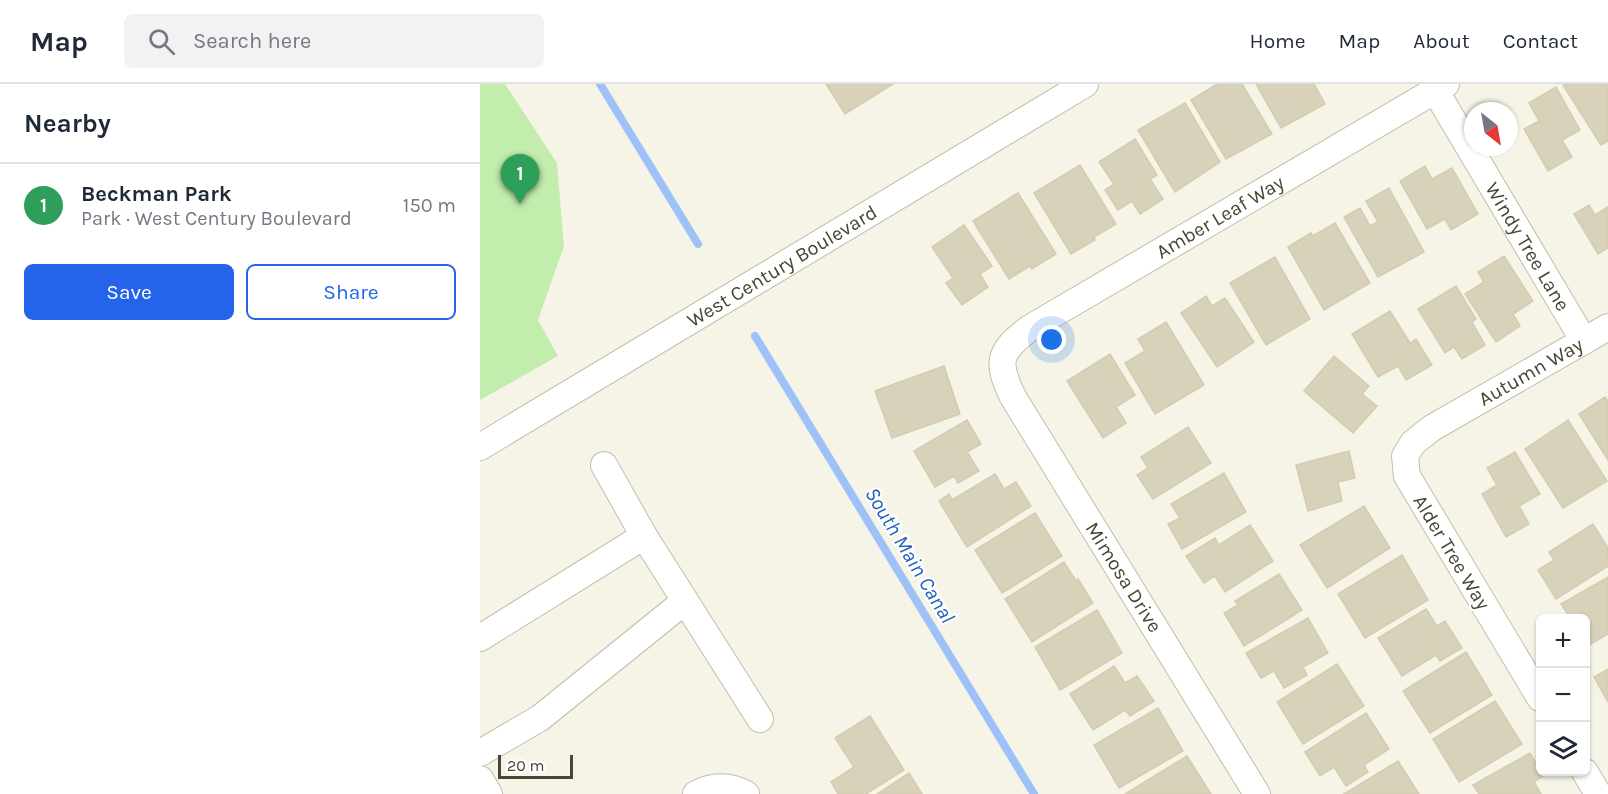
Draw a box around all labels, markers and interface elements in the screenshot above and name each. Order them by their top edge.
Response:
search box [124,14,544,68]
text: Map [30,25,88,58]
icon: search [145,25,178,58]
text: Search here [193,28,311,54]
text: Home [1250,29,1306,53]
text: Map [1339,29,1380,53]
text: About [1413,29,1470,53]
text: Contact [1503,29,1578,53]
north arrow [1464,102,1518,156]
text: Nearby [24,108,111,139]
pin: 1 [500,154,540,204]
street label: Amber Leaf Way [1152,171,1288,263]
street label: Windy Tree Lane [1480,178,1575,315]
text: Beckman Park [81,181,232,207]
text: 1 [40,194,47,217]
text: 150 m [403,194,456,217]
street label: West Century Boulevard [683,201,881,332]
text: Park · West Century Boulevard [81,207,352,230]
button: Save [24,264,234,320]
button: Share [246,264,456,320]
your location [1037,325,1066,354]
street label: Autumn Way [1475,333,1587,411]
water label: South Main Canal [860,483,960,627]
street label: Alder Tree Way [1408,491,1495,614]
street label: Mimosa Drive [1081,518,1167,637]
map controls [1536,614,1590,776]
button: + [1536,614,1590,668]
button: − [1536,668,1590,722]
button: layers [1536,722,1590,776]
scale bar [498,752,573,780]
text: 20 m [507,756,545,775]

